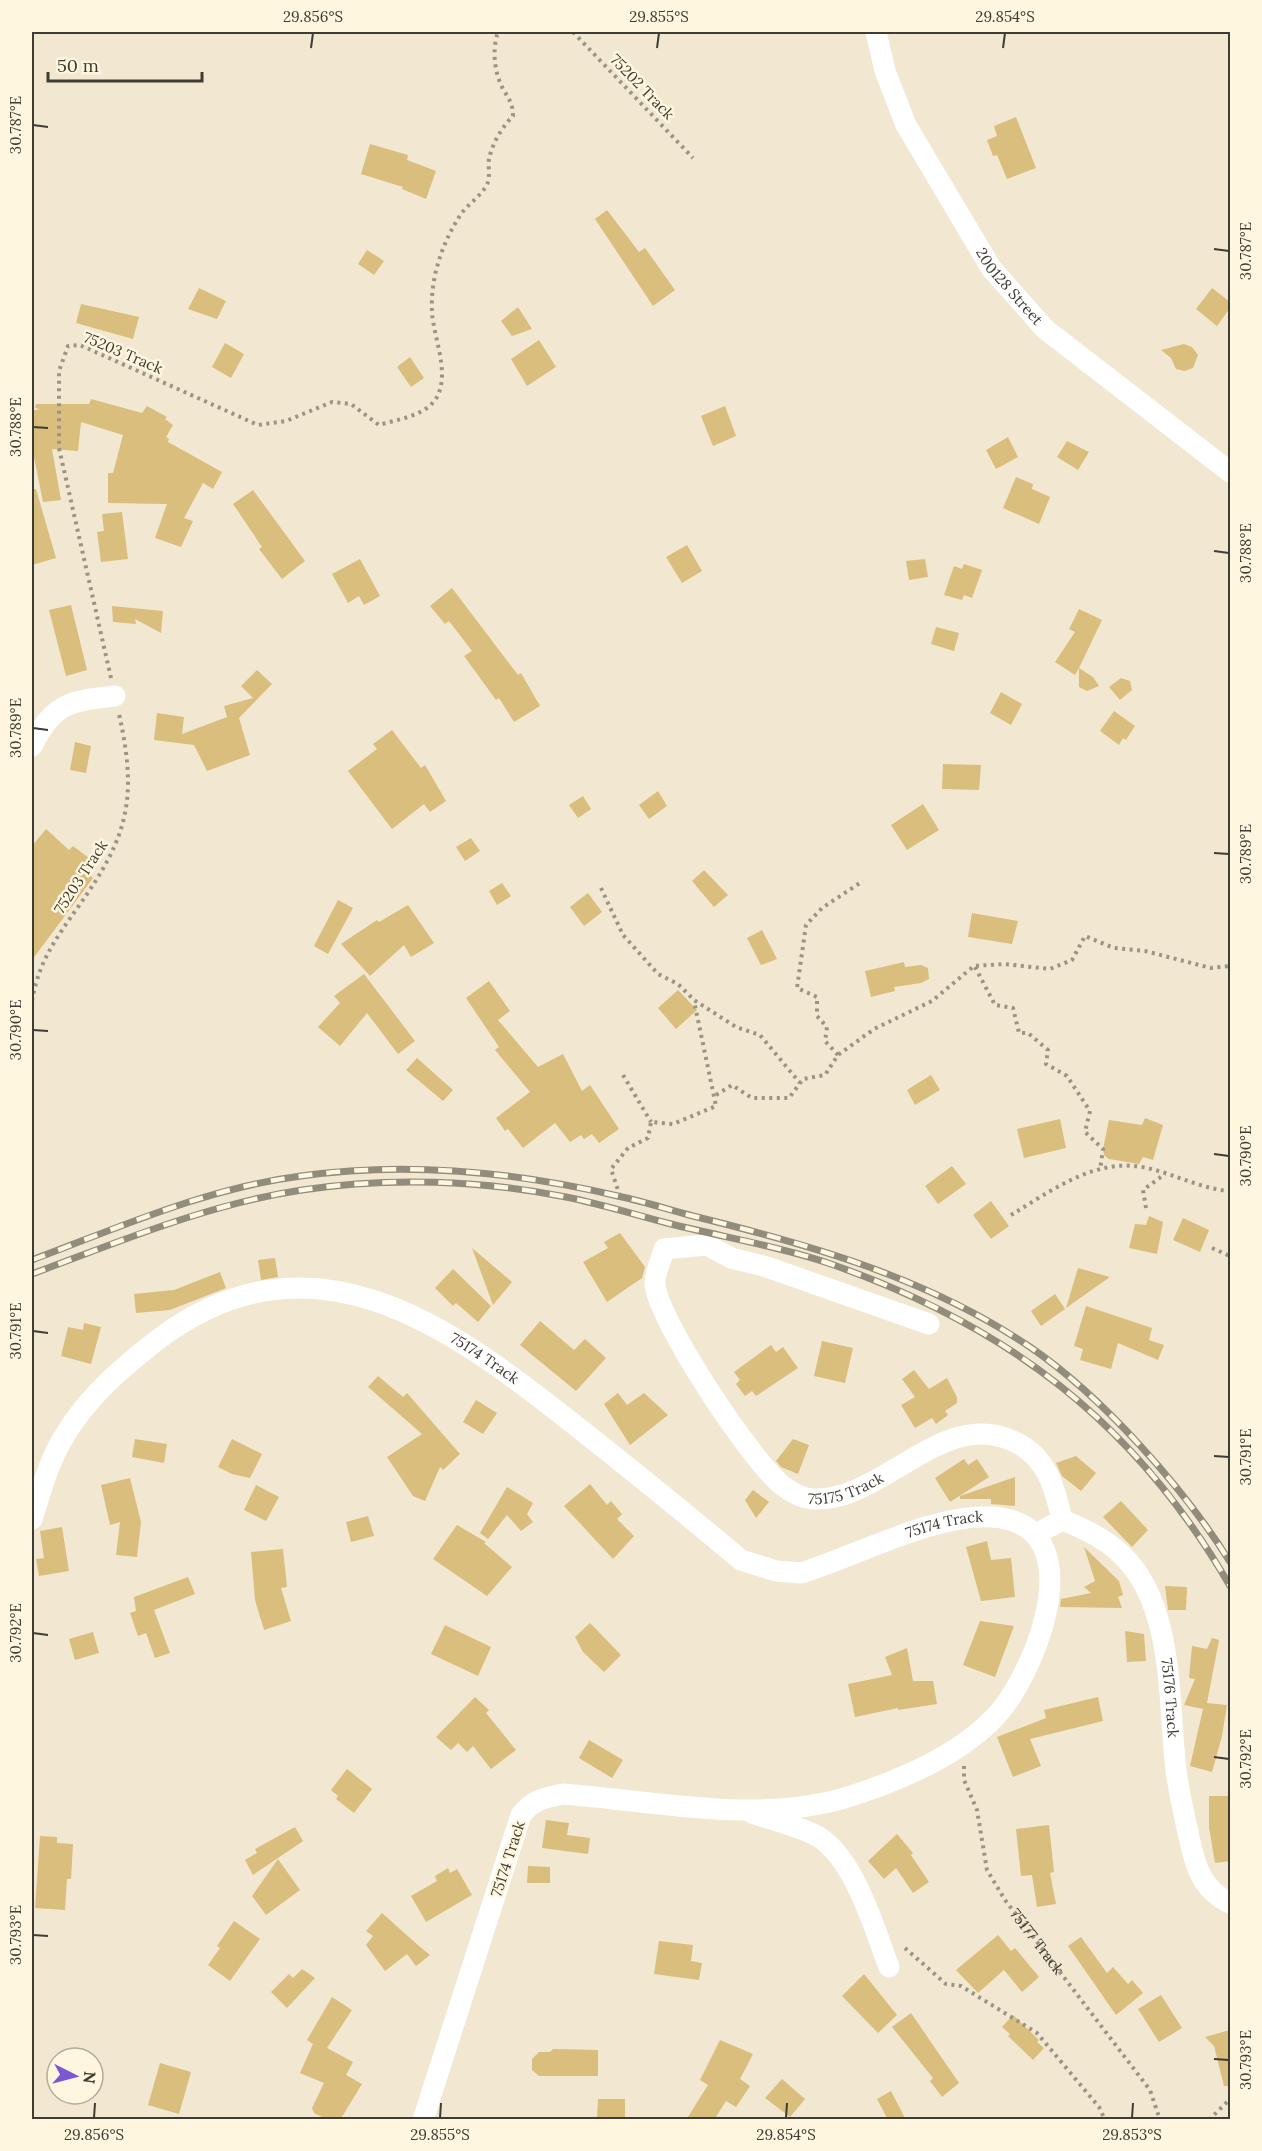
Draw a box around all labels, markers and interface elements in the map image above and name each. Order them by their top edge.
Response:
text: 29.856°S [283,7,343,26]
text: 29.855°S [629,7,689,26]
text: 29.854°S [975,7,1035,26]
scale bar [48,45,202,83]
street label: 75202 Track [606,50,678,123]
text: 50 m [57,54,99,77]
text: 30.787°E [6,96,25,154]
text: 30.787°E [1236,222,1255,280]
street label: 200128 Street [972,244,1047,329]
street label: 75203 Track [81,327,166,378]
text: 30.788°E [6,397,25,457]
text: 30.788°E [1236,523,1255,583]
text: 30.789°E [6,698,25,758]
text: 30.789°E [1236,824,1255,884]
street label: 75203 Track [50,836,112,917]
text: 30.790°E [6,1000,25,1060]
text: 30.790°E [1236,1126,1255,1186]
text: 30.791°E [6,1302,25,1360]
street label: 75174 Track [447,1328,523,1388]
text: 30.791°E [1236,1428,1255,1486]
street label: 75175 Track [806,1468,887,1508]
street label: 75174 Track [903,1507,983,1542]
text: 30.792°E [6,1603,25,1663]
street label: 75176 Track [1157,1657,1183,1738]
text: 30.792°E [1236,1729,1255,1789]
street label: 75174 Track [486,1818,529,1899]
text: 30.793°E [6,1905,25,1965]
street label: 75177 Track [1006,1905,1068,1978]
text: 30.793°E [1236,2030,1255,2090]
north arrow [45,2046,105,2106]
text: N [79,2070,101,2085]
text: 29.856°S [64,2125,124,2144]
text: 29.855°S [410,2125,470,2144]
text: 29.854°S [756,2125,816,2144]
text: 29.853°S [1102,2125,1162,2144]

